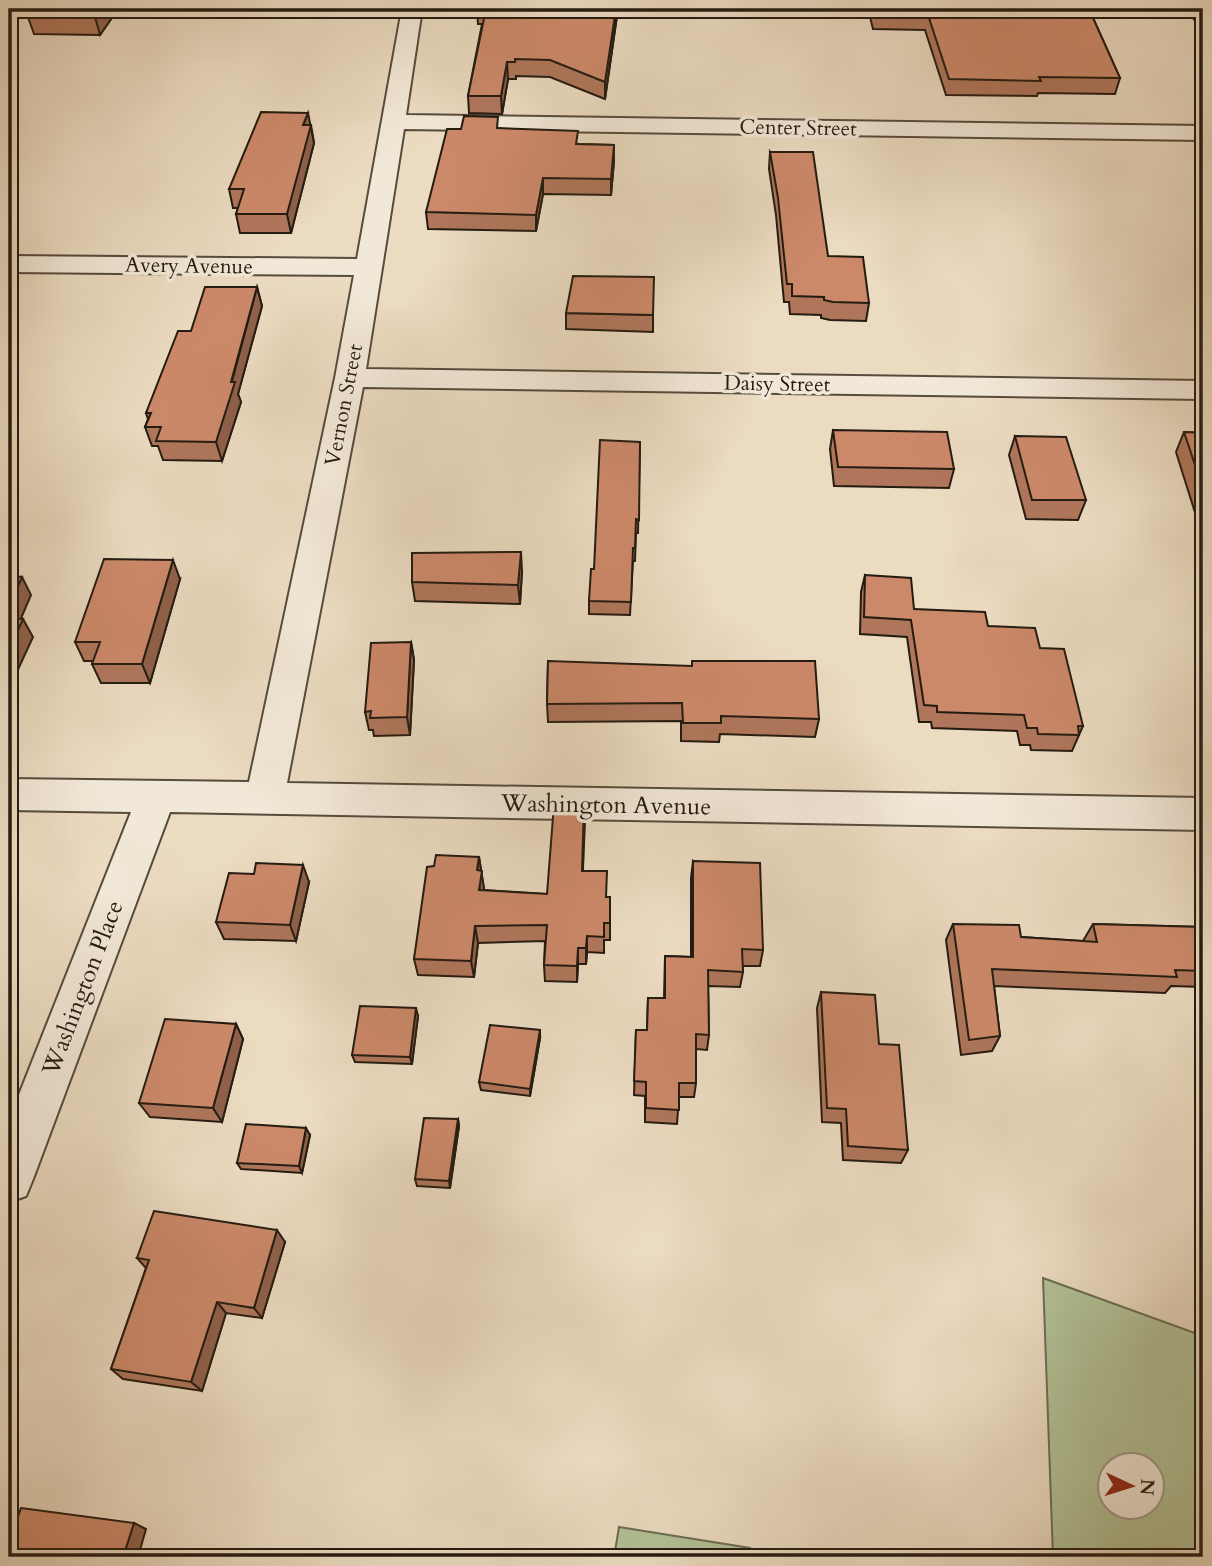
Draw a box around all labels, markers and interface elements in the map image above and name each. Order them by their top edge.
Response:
street label: Center Street [739,112,857,144]
street label: Avery Avenue [125,250,253,282]
street label: Vernon Street [318,341,370,469]
street label: Daisy Street [724,369,831,399]
street label: Washington Avenue [500,787,711,823]
street label: Washington Place [34,896,132,1081]
north arrow [1096,1450,1166,1520]
text: N [1133,1478,1161,1497]

